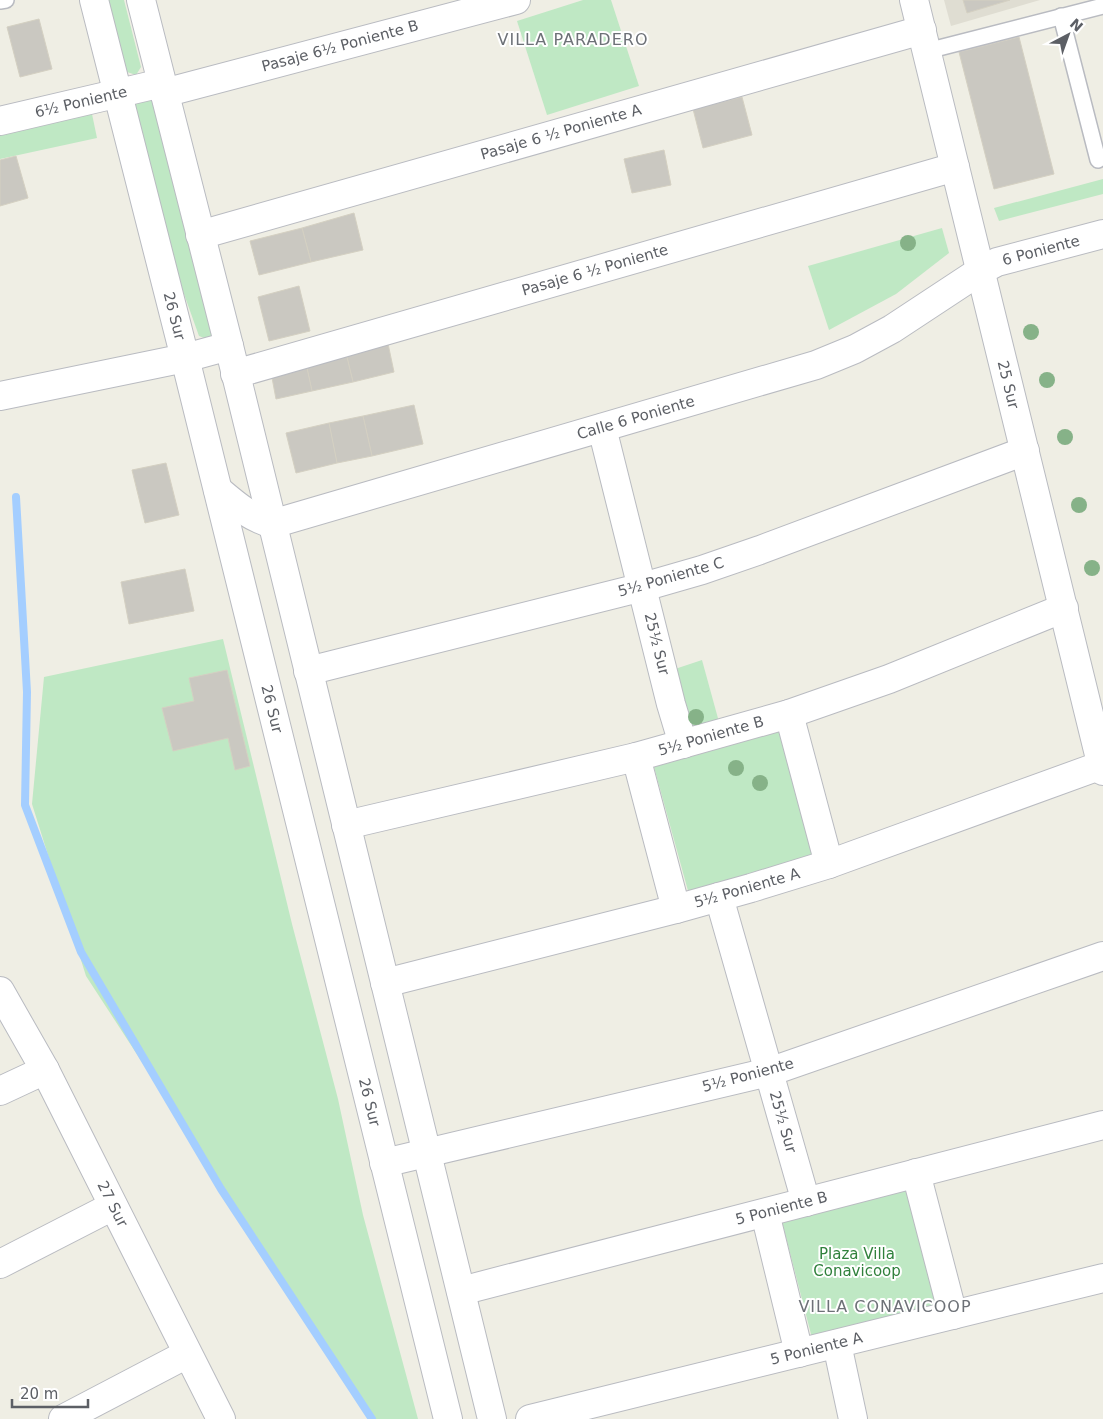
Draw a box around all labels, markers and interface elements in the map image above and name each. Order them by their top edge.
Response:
north arrow [1043,10,1093,60]
text: N [1067,15,1086,35]
street label: Pasaje 6½ Poniente B [259,16,421,76]
district label: VILLA PARADERO [497,30,649,49]
street label: 6½ Poniente [33,83,129,121]
street label: Pasaje 6 ½ Poniente A [478,100,644,164]
street label: 6 Poniente [1000,232,1082,269]
street label: Pasaje 6 ½ Poniente [520,240,670,300]
street label: 26 Sur [160,290,189,343]
street label: 25 Sur [994,359,1023,411]
street label: Calle 6 Poniente [575,392,697,443]
street label: 5½ Poniente C [616,553,726,601]
street label: 25½ Sur [641,611,674,678]
street label: 26 Sur [257,683,287,736]
street label: 5½ Poniente B [656,712,766,760]
street label: 5½ Poniente A [692,864,803,912]
street label: 5½ Poniente [700,1054,796,1096]
street label: 26 Sur [355,1076,384,1129]
street label: 25½ Sur [766,1089,801,1156]
street label: 27 Sur [93,1178,132,1231]
street label: 5 Poniente B [733,1188,830,1229]
park label: Plaza Villa Conavicoop [813,1245,901,1280]
district label: VILLA CONAVICOOP [798,1297,972,1316]
street label: 5 Poniente A [768,1328,865,1369]
scale bar [12,1376,89,1408]
text: 20 m [20,1385,58,1403]

